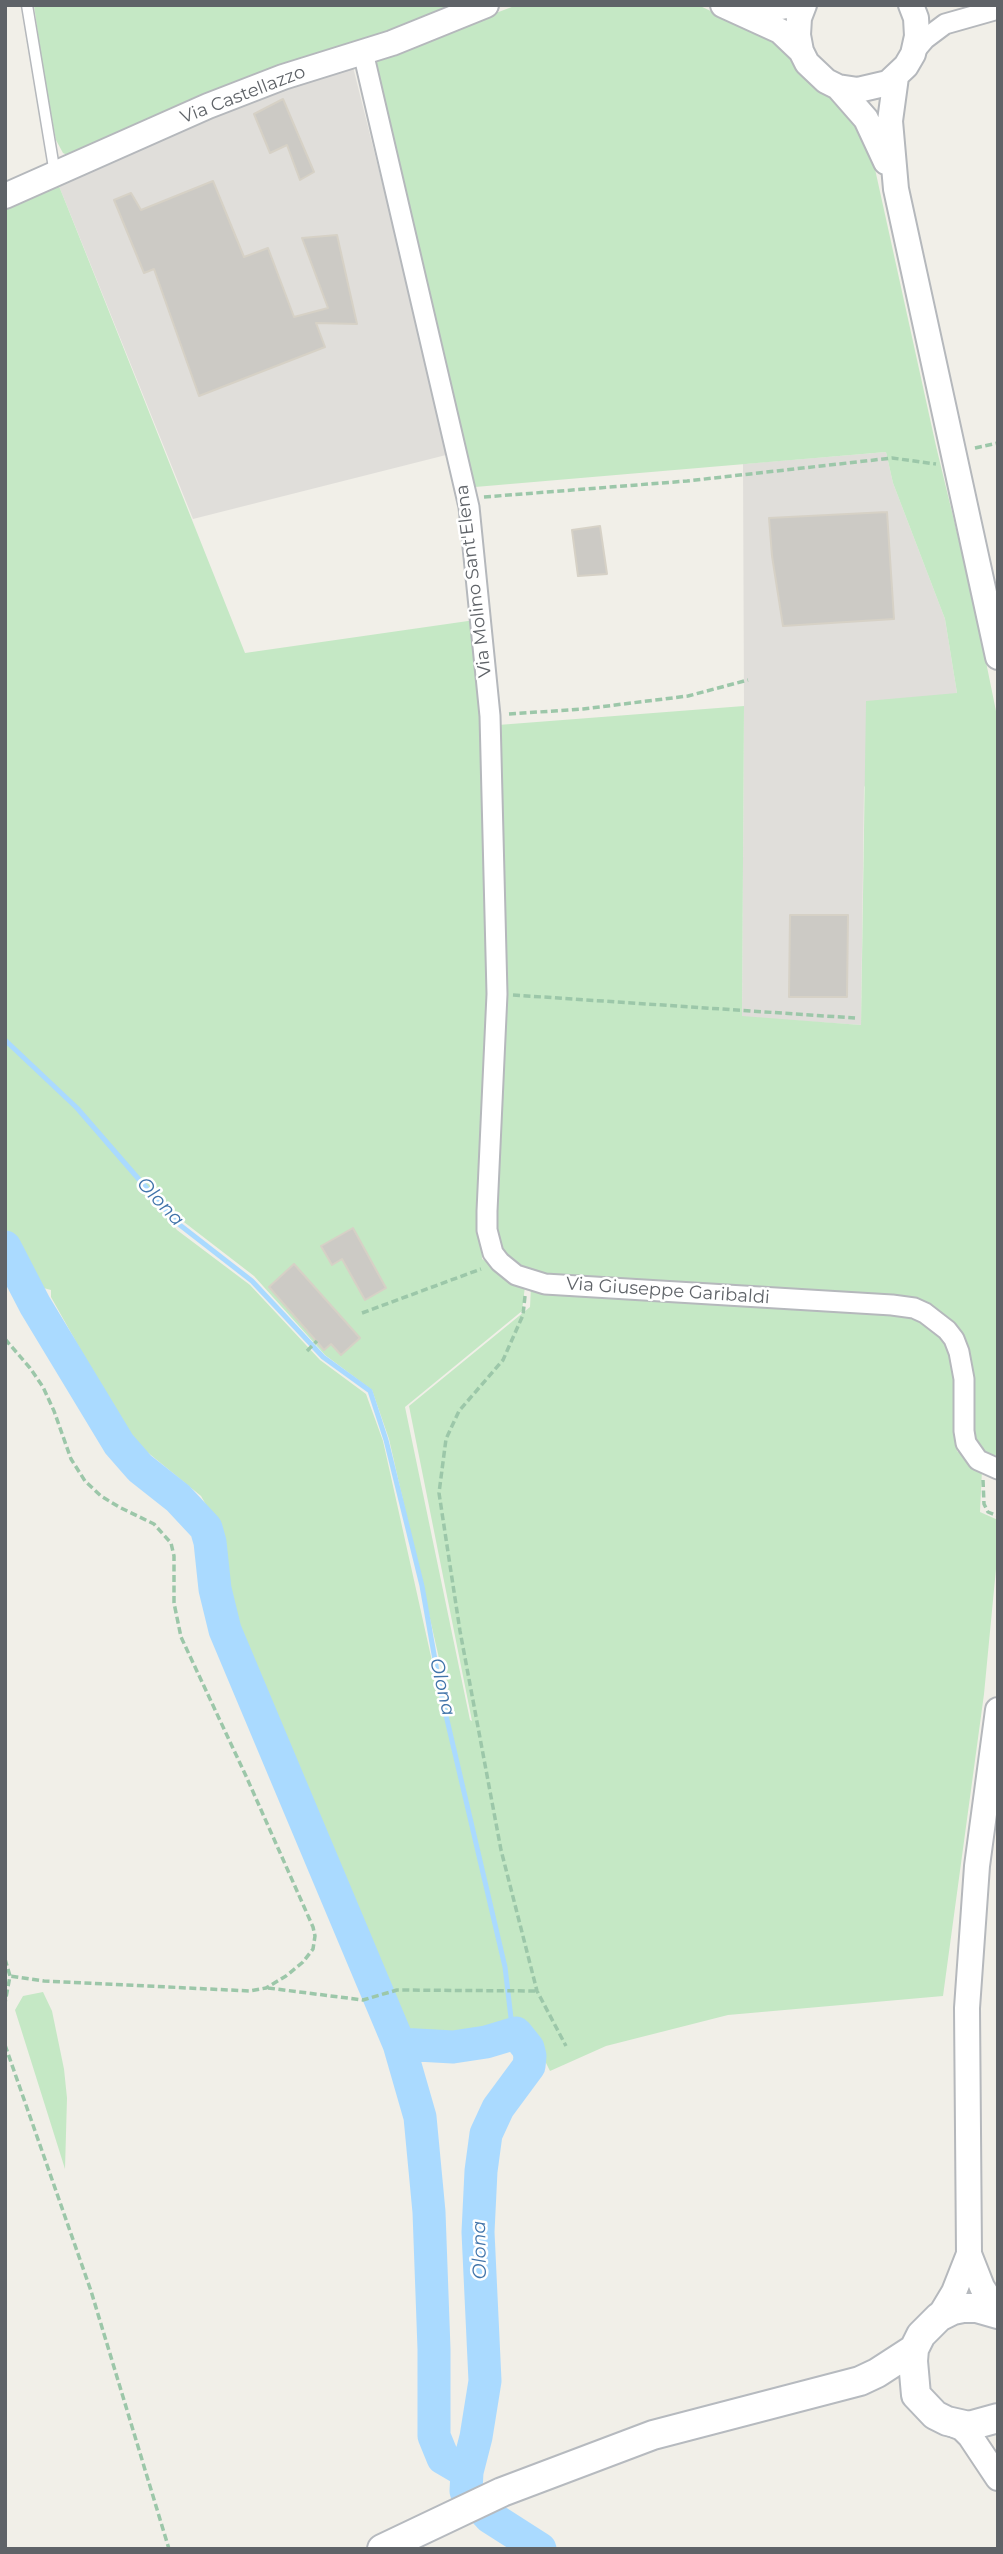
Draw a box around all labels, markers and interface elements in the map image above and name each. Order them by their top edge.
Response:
street label: Via Castellazzo [177,61,309,129]
street label: Via Molino Sant'Elena [451,483,497,679]
water label: Olona [132,1173,188,1231]
street label: Via Giuseppe Garibaldi [565,1273,771,1309]
water label: Olona [424,1656,460,1718]
water label: Olona [468,2220,492,2280]

